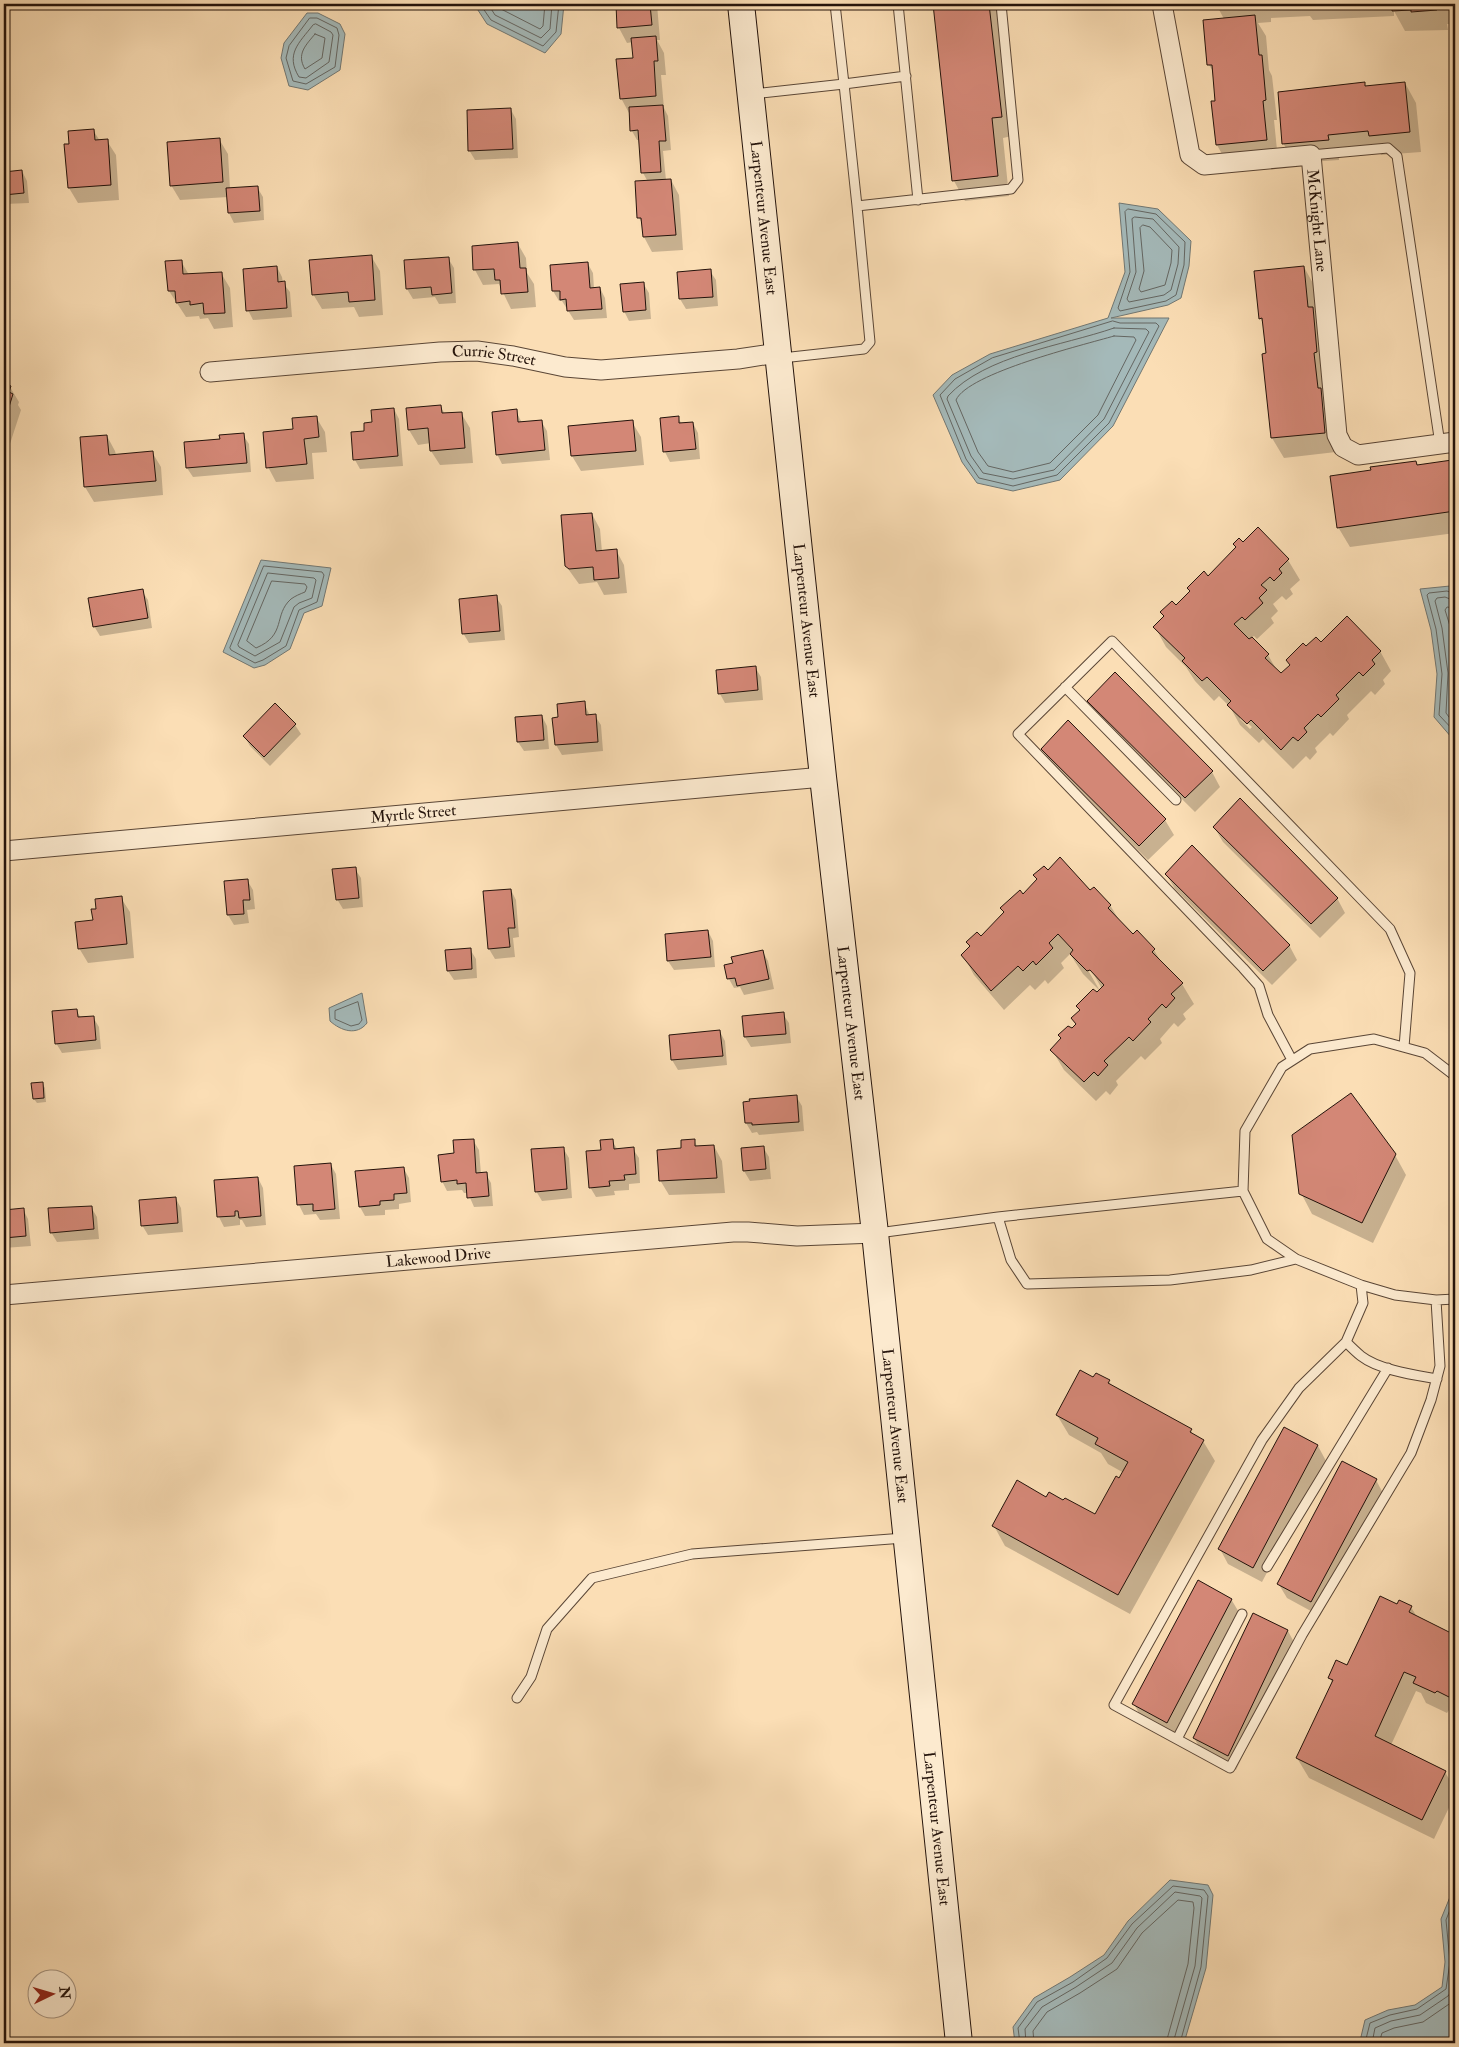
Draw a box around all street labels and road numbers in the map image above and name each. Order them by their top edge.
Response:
street label: Larpenteur Avenue East [746,140,782,296]
street label: McKnight Lane [1302,168,1332,273]
street label: Currie Street [452,341,538,371]
street label: Larpenteur Avenue East [788,542,825,699]
street label: Myrtle Street [370,800,457,828]
street label: Larpenteur Avenue East [832,945,870,1101]
street label: Lakewood Drive [385,1243,492,1272]
street label: Larpenteur Avenue East [877,1348,913,1504]
street label: Larpenteur Avenue East [919,1750,955,1907]

